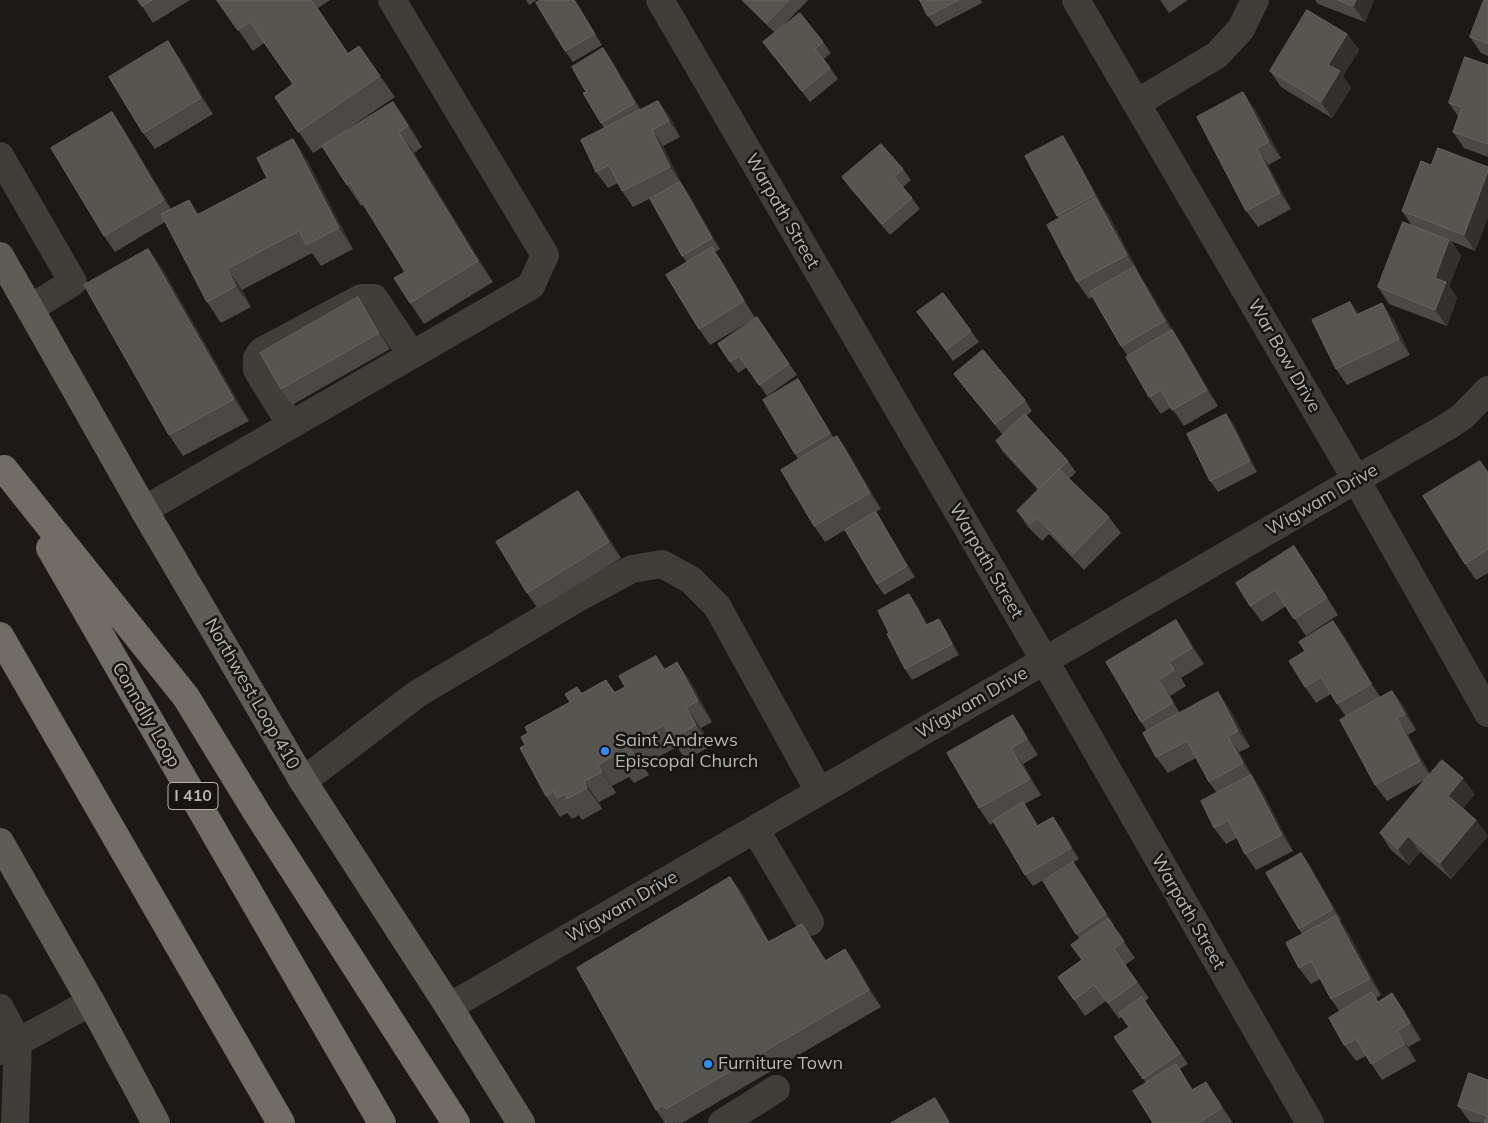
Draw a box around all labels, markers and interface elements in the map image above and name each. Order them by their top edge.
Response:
street label: Warpath Street [740,150,824,272]
street label: War Bow Drive [1243,296,1325,416]
street label: Wigwam Drive [1262,459,1382,541]
street label: Warpath Street [944,500,1028,622]
street label: Northwest Loop 410 [200,615,304,773]
street label: Connally Loop [107,659,185,771]
street label: Wigwam Drive [912,662,1032,744]
place label: Saint Andrews Episcopal Church [615,730,758,772]
marker: Saint Andrews Episcopal Church [599,745,611,757]
road number: I 410 [168,782,218,809]
street label: Warpath Street [1146,851,1230,973]
street label: Wigwam Drive [562,866,682,948]
place label: Furniture Town [718,1053,843,1075]
marker: Furniture Town [702,1058,714,1070]

